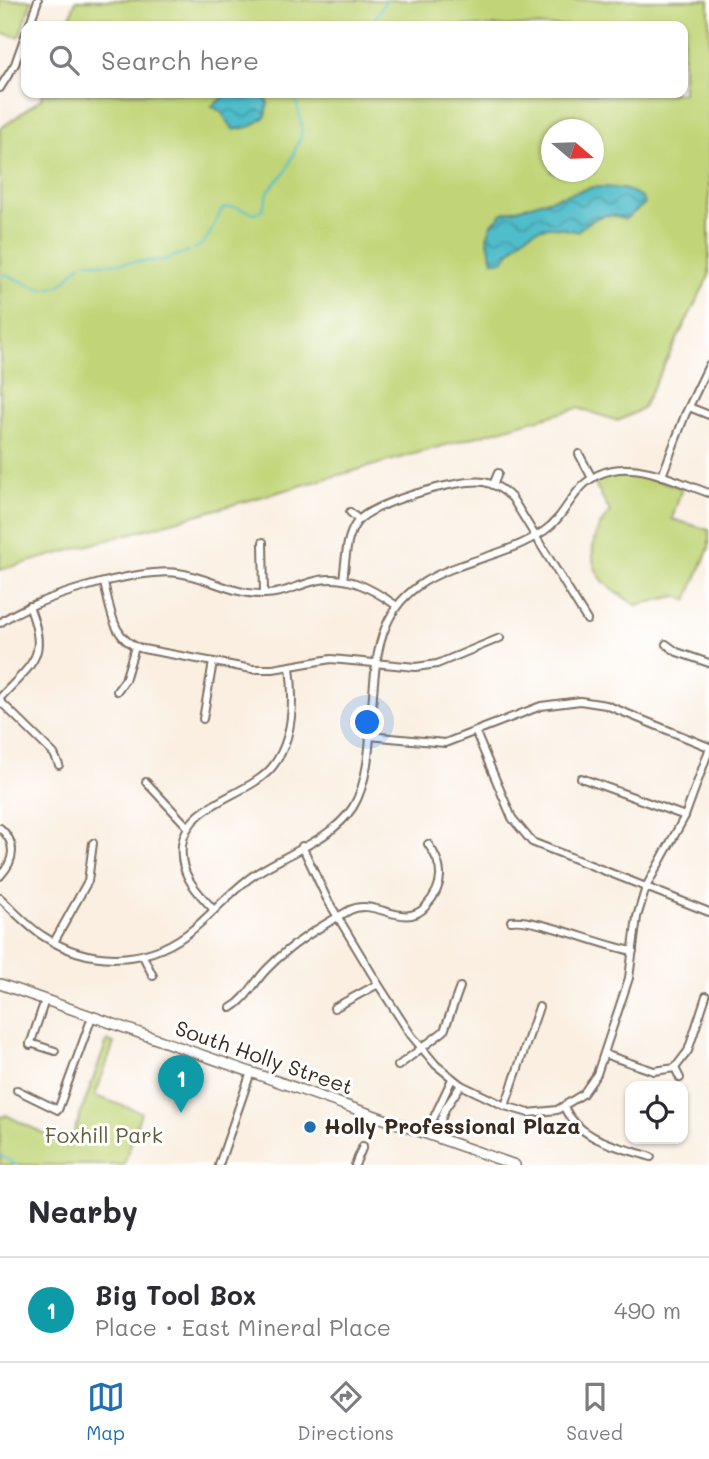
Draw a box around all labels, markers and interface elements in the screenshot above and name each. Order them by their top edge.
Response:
search box [21,21,688,98]
icon: search [45,41,83,79]
text: Search here [101,43,259,77]
north arrow [541,119,604,182]
your location [350,705,384,739]
street label: South Holly Street [172,1014,357,1100]
pin: 1 [158,1055,204,1113]
map controls [625,1081,688,1144]
button: locate [625,1081,688,1144]
place label: Holly Professional Plaza [324,1112,580,1140]
marker: Holly Professional Plaza [302,1119,318,1135]
park label: Foxhill Park [45,1121,163,1148]
text: Nearby [28,1191,138,1231]
text: Big Tool Box [95,1278,256,1312]
text: 1 [46,1295,56,1325]
text: 490 m [614,1295,681,1325]
text: Place · East Mineral Place [95,1312,391,1342]
tab: Map [86,1378,125,1445]
tab: Directions [297,1378,394,1445]
tab: Saved [566,1378,623,1445]

